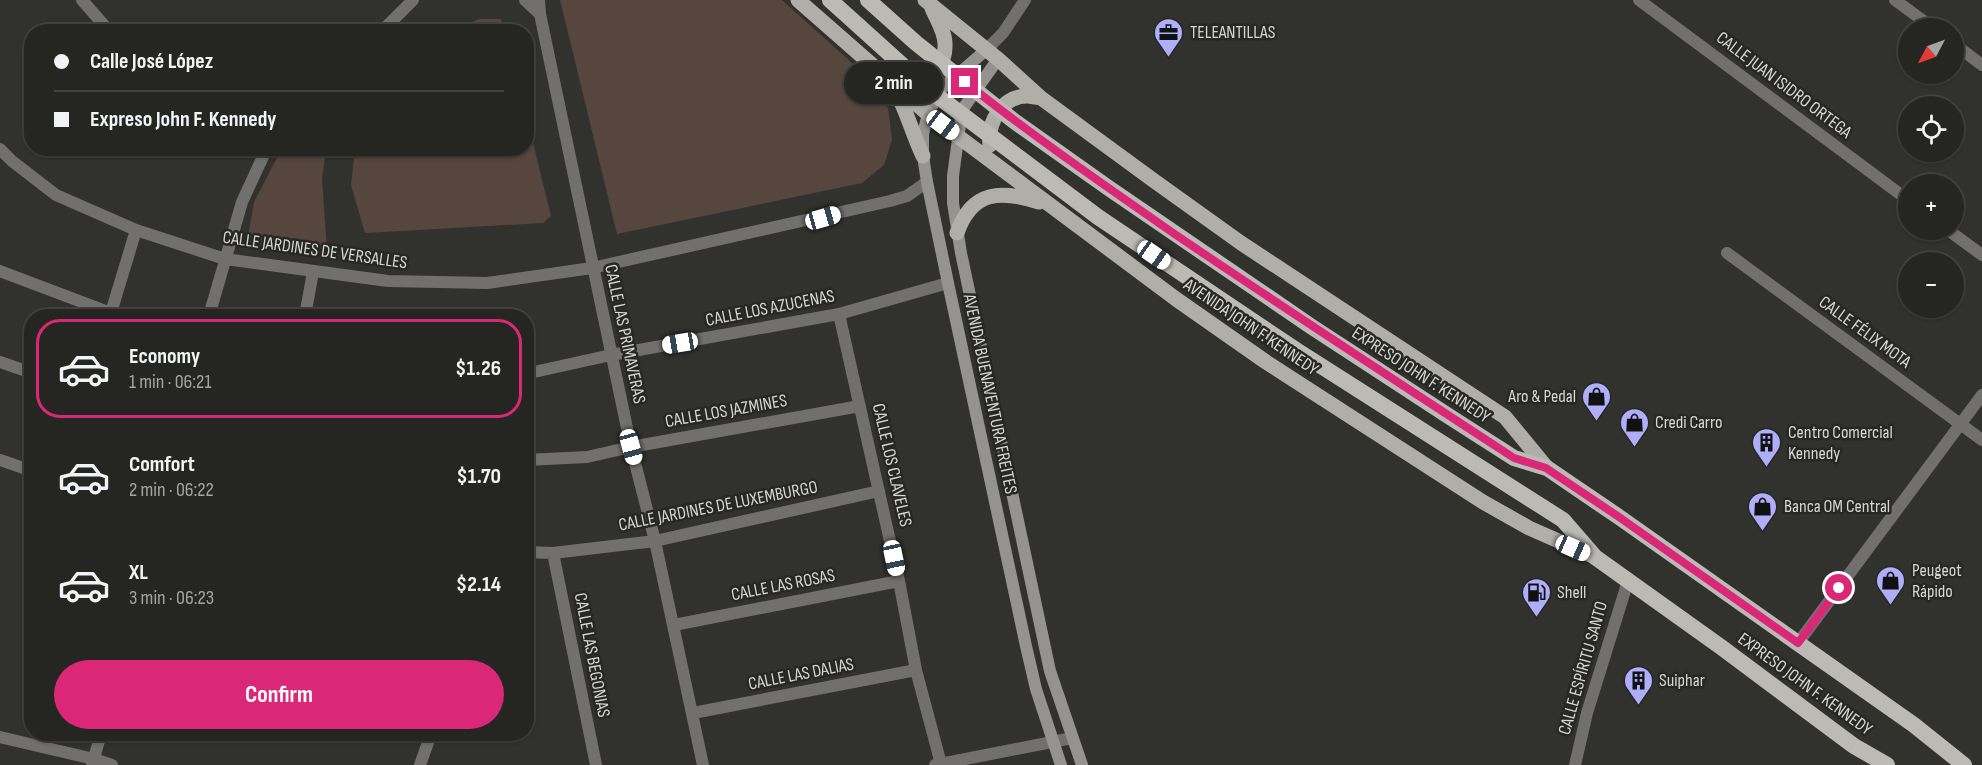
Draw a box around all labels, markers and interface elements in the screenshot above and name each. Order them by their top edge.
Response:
office icon: TELEANTILLAS [1153,16,1185,58]
north arrow [1898,18,1964,84]
map controls [1898,18,1964,318]
place label: TELEANTILLAS [1190,22,1276,43]
street label: CALLE JUAN ISIDRO ORTEGA [1712,27,1856,143]
text: Calle José López [90,48,213,75]
callout: 2 min [845,61,944,103]
route end [951,68,978,95]
text: 2 min [874,71,913,95]
button: locate [1898,96,1964,162]
text: Expreso John F. Kennedy [90,106,276,133]
car [923,107,963,143]
button: + [1898,174,1964,240]
car [803,204,843,232]
street label: CALLE JARDINES DE VERSALLES [221,227,409,273]
car [1134,237,1174,273]
button: − [1898,252,1964,318]
street label: CALLE LAS PRIMAVERAS [600,263,650,406]
street label: AVENIDA JOHN F. KENNEDY [1179,274,1323,380]
street label: CALLE LOS AZUCENAS [704,285,836,331]
street label: AVENIDA BUENAVENTURA FREITES [958,291,1022,496]
street label: CALLE FÉLIX MOTA [1815,292,1915,373]
street label: EXPRESO JOHN F. KENNEDY [1348,322,1494,428]
car [661,331,699,355]
icon: car [57,342,111,396]
text: Economy [129,343,200,370]
text: $1.26 [455,355,501,382]
text: 1 min · 06:21 [129,370,211,394]
shop icon: Aro & Pedal [1581,380,1613,422]
place label: Aro & Pedal [1507,386,1576,407]
street label: CALLE LOS JAZMINES [663,390,789,432]
street label: CALLE LOS CLAVELES [868,401,916,529]
shop icon: Credi Carro [1618,406,1650,448]
place label: Credi Carro [1655,412,1722,433]
place label: Centro Comercial Kennedy [1788,422,1893,464]
building icon: Centro Comercial Kennedy [1751,426,1783,468]
car [618,427,644,467]
icon: car [57,450,111,504]
text: Comfort [129,451,195,478]
text: $1.70 [456,463,501,490]
street label: CALLE JARDINES DE LUXEMBURGO [617,476,819,536]
text: 2 min · 06:22 [129,478,214,502]
shop icon: Banca OM Central [1747,490,1779,532]
place label: Banca OM Central [1784,496,1890,517]
car [1553,532,1593,564]
car [881,539,907,577]
icon: car [57,558,111,612]
text: XL [129,559,148,586]
place label: Peugeot Rápido [1912,560,1962,602]
shop icon: Peugeot Rápido [1875,564,1907,606]
street label: CALLE LAS ROSAS [729,565,837,605]
text: $2.14 [456,571,501,598]
route start [1825,574,1852,601]
fuel station icon: Shell [1520,576,1552,618]
place label: Shell [1557,582,1586,603]
text: 3 min · 06:23 [129,586,214,610]
street label: CALLE LAS BEGONIAS [570,591,614,719]
street label: CALLE ESPÍRITU SANTO [1554,599,1612,737]
street label: EXPRESO JOHN F. KENNEDY [1734,628,1877,740]
street label: CALLE LAS DALIAS [746,653,856,695]
button: Confirm [54,660,504,729]
building icon: Suiphar [1622,664,1654,706]
place label: Suiphar [1659,670,1705,691]

